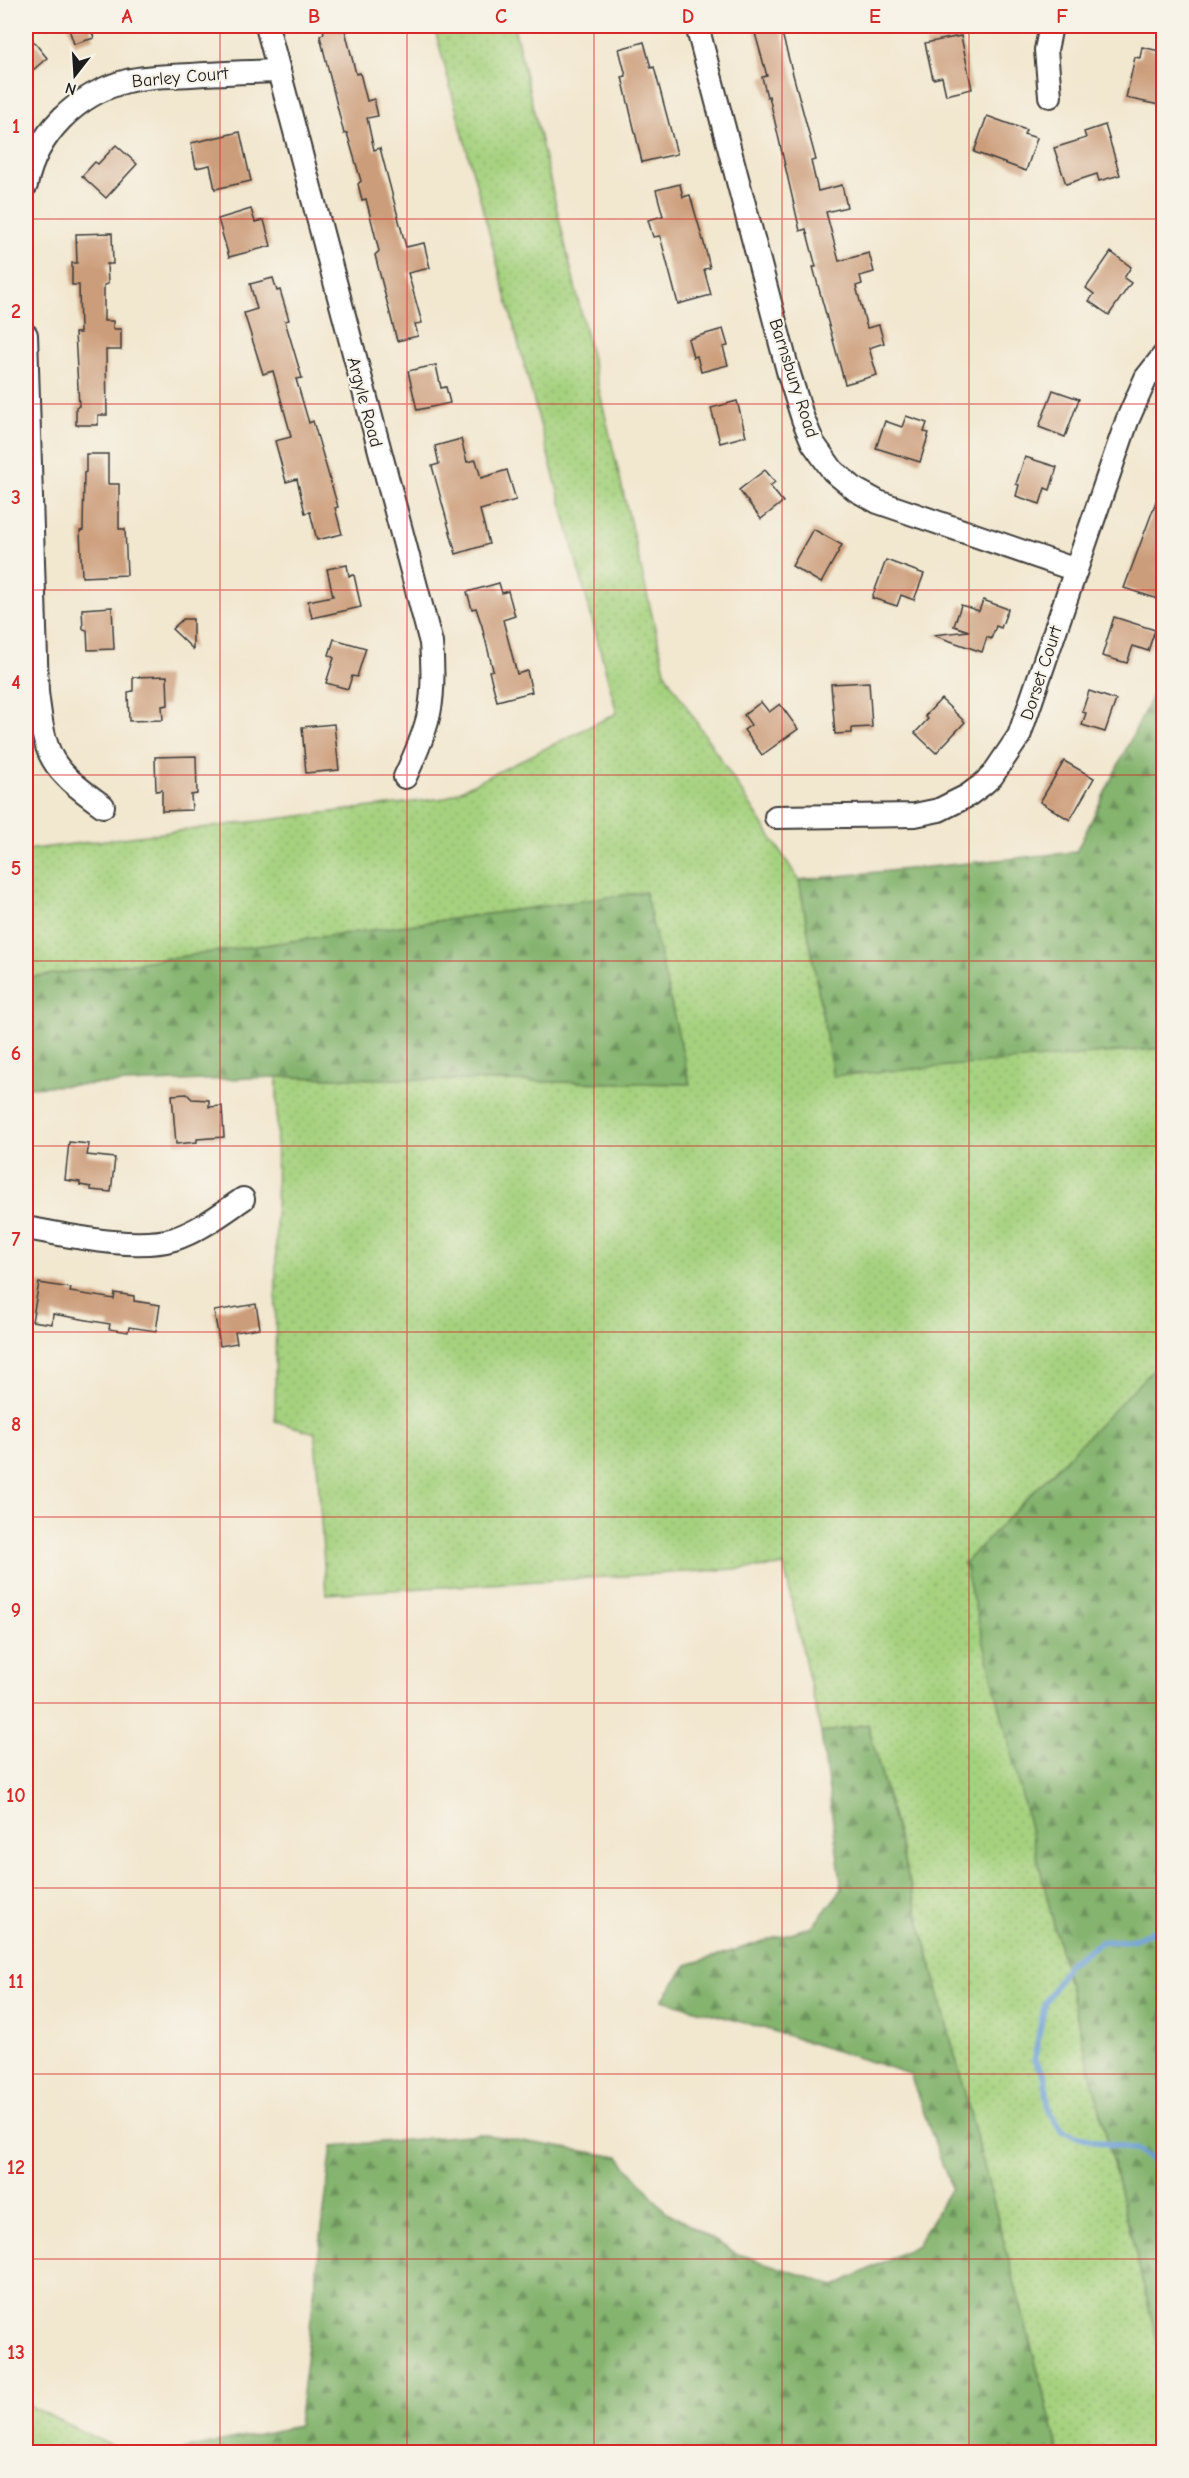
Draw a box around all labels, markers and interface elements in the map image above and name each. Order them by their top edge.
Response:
text: A [121,5,133,28]
text: B [308,5,320,28]
text: C [495,5,507,28]
text: D [682,5,694,28]
text: E [869,5,881,28]
text: F [1056,5,1068,28]
north arrow [45,45,105,105]
street label: Barley Court [131,63,230,92]
text: N [63,78,79,99]
text: 1 [12,115,20,138]
text: 2 [11,300,21,323]
street label: Barnsbury Road [764,316,823,440]
street label: Argyle Road [342,355,387,450]
text: 3 [11,486,21,509]
street label: Dorset Court [1016,623,1067,723]
text: 4 [11,671,21,694]
text: 5 [11,857,21,880]
text: 6 [11,1042,21,1065]
text: 7 [12,1228,21,1251]
text: 8 [11,1413,21,1436]
text: 9 [11,1599,21,1622]
text: 10 [6,1784,26,1807]
text: 11 [8,1970,24,1993]
text: 12 [7,2156,25,2179]
text: 13 [7,2341,25,2364]

